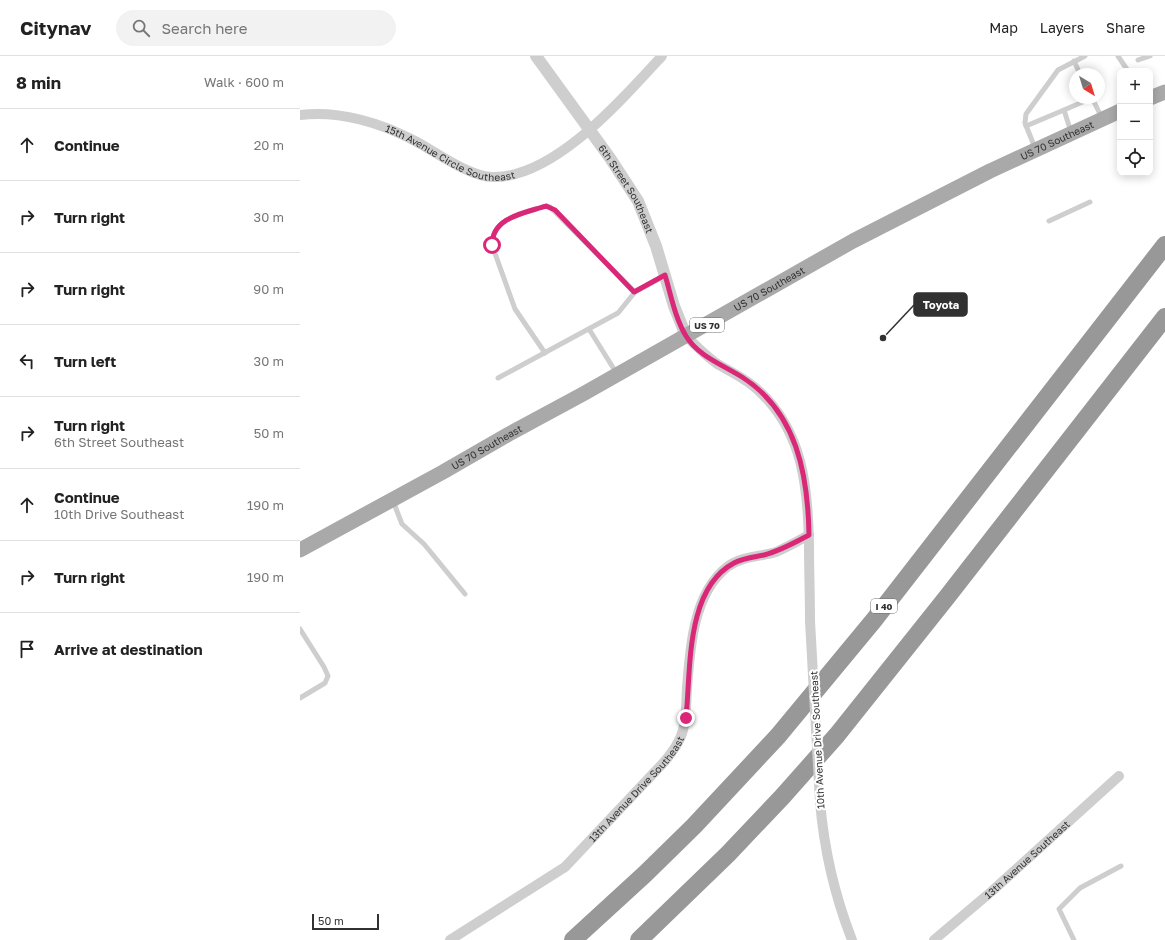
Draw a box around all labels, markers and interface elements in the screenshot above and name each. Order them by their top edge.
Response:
search box [116,10,396,46]
text: Citynav [20,16,92,39]
icon: search [130,17,152,39]
text: Search here [162,19,247,37]
text: Map [989,19,1018,36]
text: Layers [1040,19,1084,36]
text: Share [1106,19,1145,36]
north arrow [1069,68,1105,104]
map controls [1117,68,1153,176]
button: + [1117,68,1153,104]
text: 8 min [16,72,61,93]
text: Walk · 600 m [204,74,284,90]
button: − [1117,104,1153,140]
street label: US 70 Southeast [1018,118,1096,162]
street label: 15th Avenue Circle Southeast [384,122,516,183]
icon: ahead [16,134,38,156]
text: Continue [54,136,120,154]
text: 20 m [254,137,284,153]
button: locate [1117,140,1153,176]
street label: 6th Street Southeast [596,142,656,235]
icon: right [16,206,38,228]
text: Turn right [54,208,125,226]
text: 30 m [254,209,284,225]
route start [483,236,501,254]
street label: US 70 Southeast [731,264,807,313]
icon: right [16,278,38,300]
text: Turn right [54,280,125,298]
text: 90 m [253,281,284,297]
callout: Toyota [914,293,967,316]
text: Toyota [923,298,959,311]
road number: US 70 [690,318,724,332]
icon: left [16,350,38,372]
text: Turn left [54,352,116,370]
text: 30 m [254,353,284,369]
text: Turn right [54,416,125,434]
icon: right [16,422,38,444]
street label: US 70 Southeast [449,422,524,472]
text: 50 m [254,425,284,441]
text: 6th Street Southeast [54,434,184,450]
text: Continue [54,488,120,506]
icon: ahead [16,494,38,516]
text: 190 m [247,497,284,513]
text: 10th Drive Southeast [54,506,184,522]
icon: right [16,566,38,588]
text: Turn right [54,568,125,586]
text: 190 m [247,569,284,585]
road number: I 40 [871,599,897,613]
icon: arrive [16,638,38,660]
text: Arrive at destination [54,640,203,658]
street label: 10th Avenue Drive Southeast [807,671,827,809]
route end [677,709,695,727]
street label: 13th Avenue Drive Southeast [586,734,686,844]
street label: 13th Avenue Southeast [982,818,1072,901]
scale bar [312,912,379,931]
text: 50 m [318,914,344,927]

